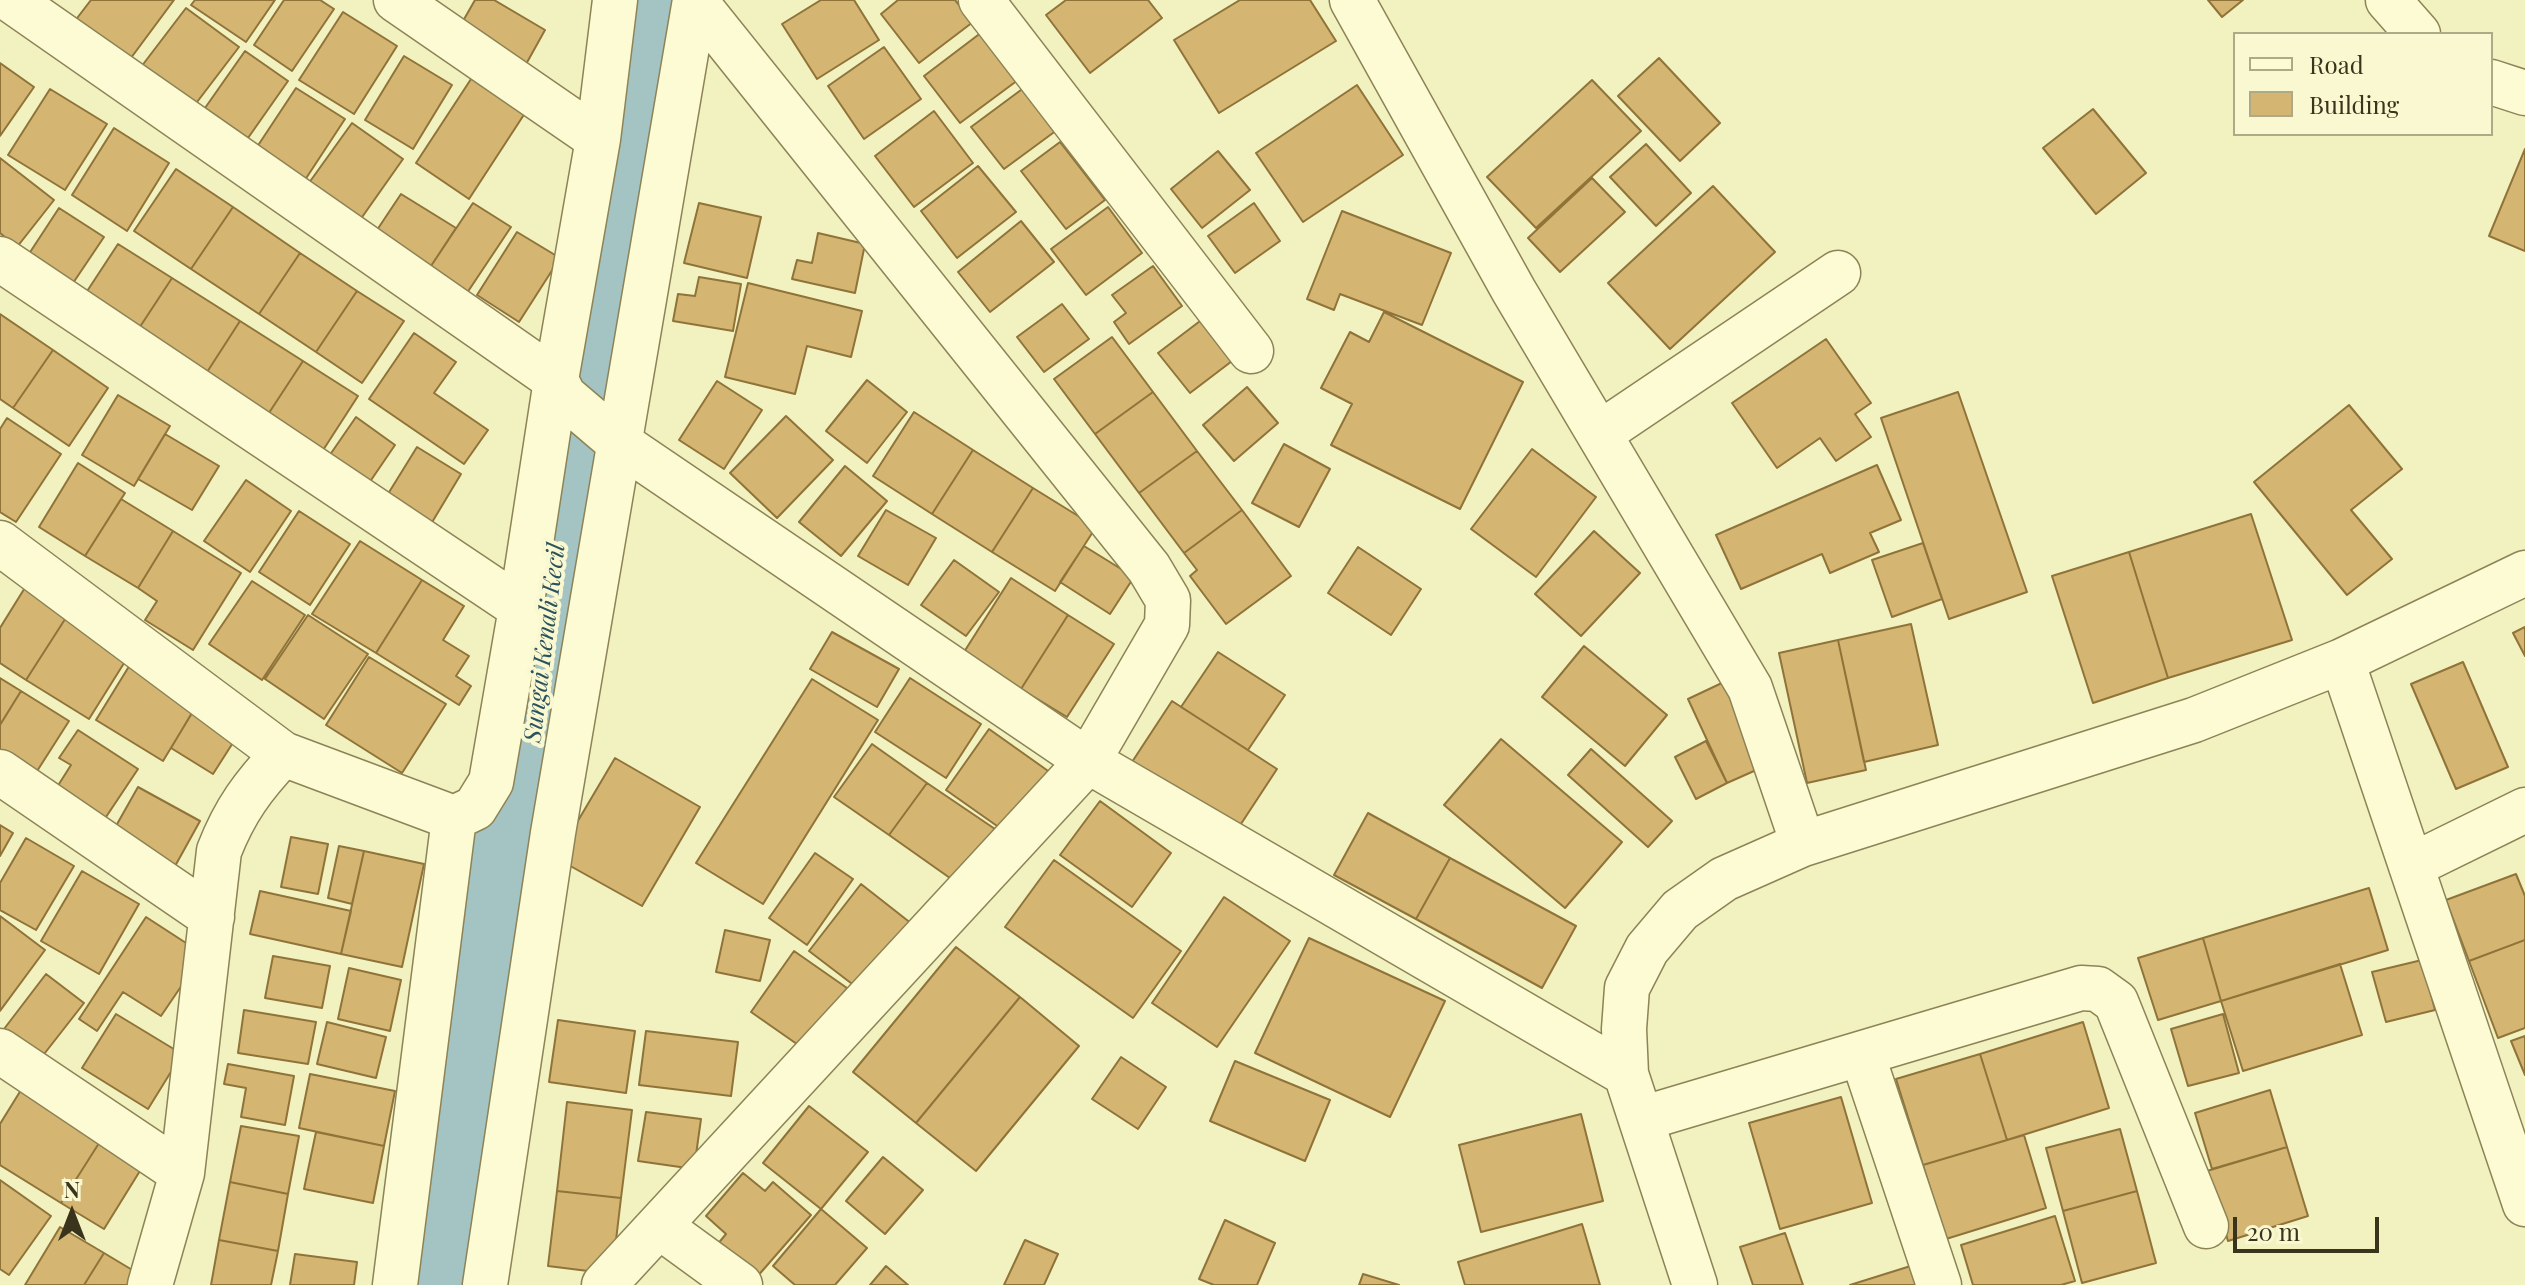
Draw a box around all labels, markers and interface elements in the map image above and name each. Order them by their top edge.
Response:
legend [2233,32,2493,136]
text: Road [2309,48,2364,80]
text: Building [2309,88,2399,120]
water label: Sungai Kenali Kecil [518,542,572,744]
north arrow [32,1173,112,1253]
text: N [64,1174,80,1204]
scale bar [2237,1201,2383,1251]
text: 20 m [2247,1215,2300,1247]

